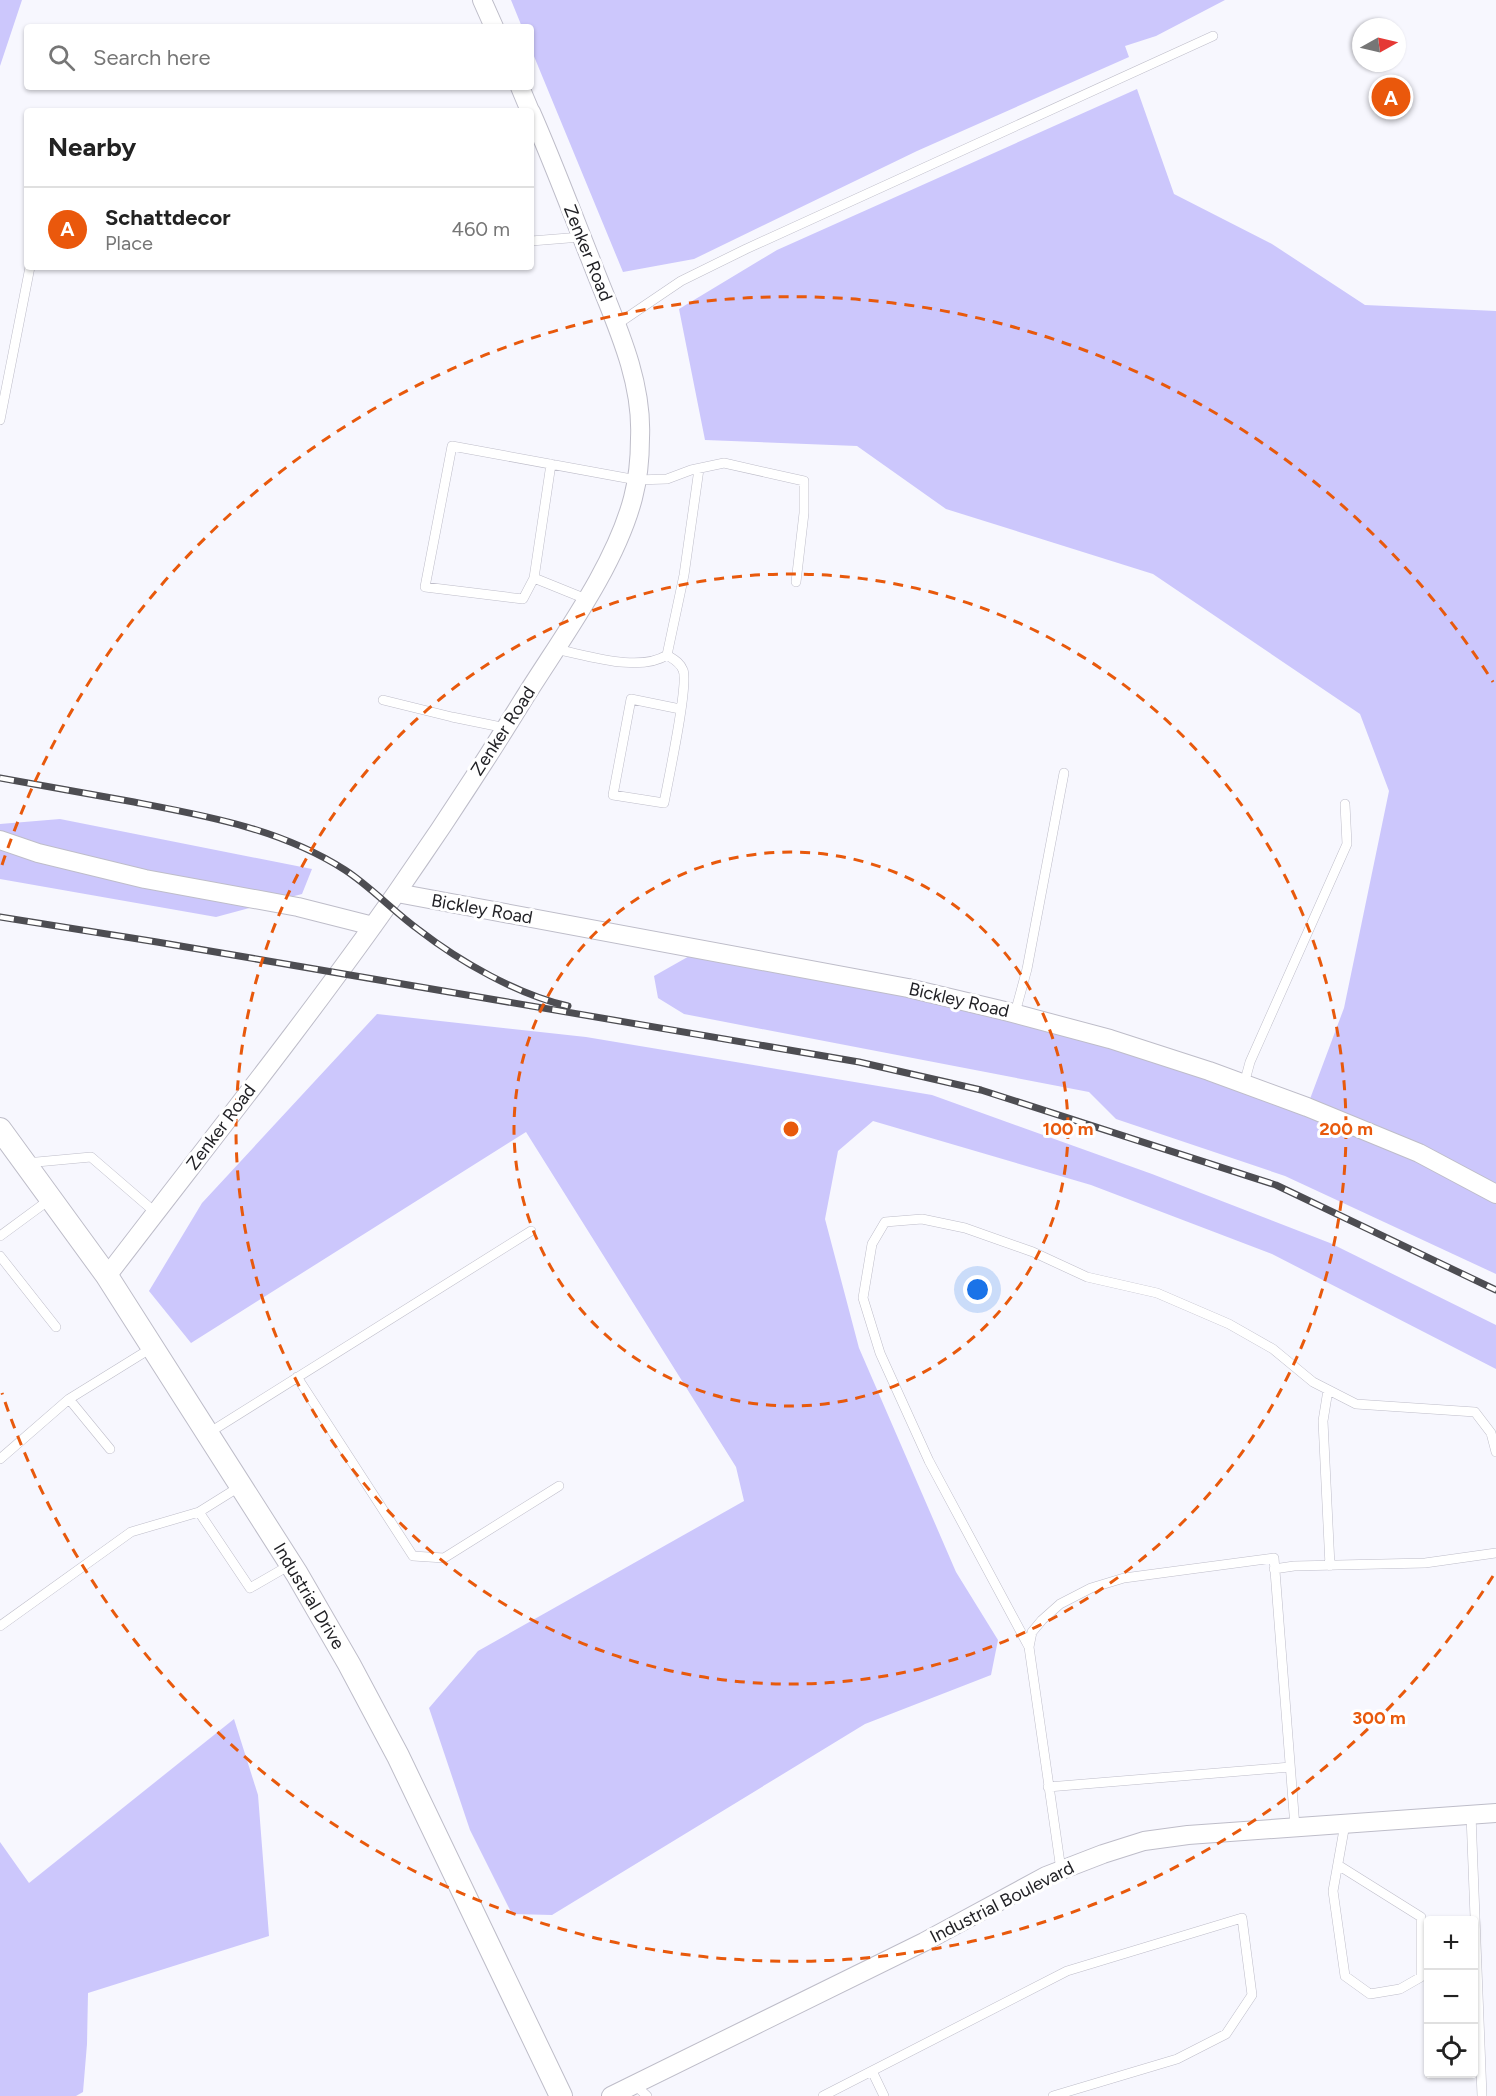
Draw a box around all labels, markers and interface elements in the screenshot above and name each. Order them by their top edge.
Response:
north arrow [1352,18,1406,72]
search box [24,24,534,90]
icon: search [45,41,78,74]
text: Search here [93,44,211,71]
pin: A [1372,74,1410,120]
text: Nearby [48,131,136,163]
street label: Zenker Road [559,202,617,304]
text: Schattdecor [105,204,231,231]
text: A [60,217,75,241]
text: 460 m [451,217,510,241]
text: Place [105,231,153,255]
street label: Zenker Road [466,682,540,780]
street label: Bickley Road [430,889,534,929]
street label: Bickley Road [907,978,1011,1022]
street label: Zenker Road [182,1080,260,1174]
text: 100 m [1043,1118,1093,1140]
text: 200 m [1319,1118,1373,1140]
centre of rings [781,1119,801,1139]
your location [963,1275,992,1304]
street label: Industrial Drive [269,1539,349,1653]
text: 300 m [1352,1707,1406,1729]
street label: Industrial Boulevard [926,1856,1078,1948]
map controls [1424,1916,1478,2078]
button: + [1424,1916,1478,1970]
button: − [1424,1970,1478,2024]
button: locate [1424,2024,1478,2078]

